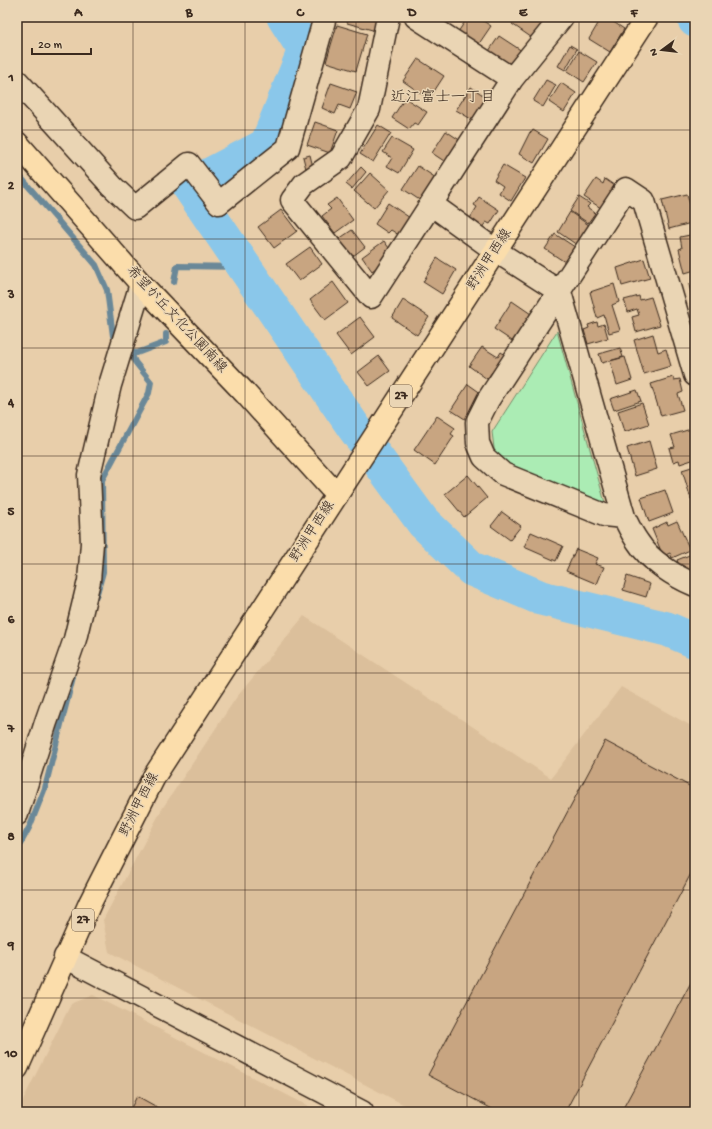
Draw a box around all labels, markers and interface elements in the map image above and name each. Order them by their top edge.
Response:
text: A [73,6,83,21]
text: B [185,6,194,21]
text: C [295,6,305,21]
text: D [407,6,417,21]
text: E [519,6,528,21]
text: F [630,6,639,21]
scale bar [32,30,91,56]
north arrow [642,30,682,70]
text: 20 m [38,39,63,53]
text: N [648,47,661,57]
text: 1 [7,71,14,86]
district label: 近江富士一丁目 [390,88,496,107]
text: 2 [8,179,15,194]
street label: 野洲甲西線 [464,226,516,294]
street label: 希望が丘文化公園南線 [122,263,230,377]
text: 3 [7,288,15,303]
road number: 27 [390,385,412,407]
text: 4 [7,396,15,411]
street label: 野洲甲西線 [287,498,339,566]
text: 5 [8,505,15,520]
text: 6 [8,613,15,628]
text: 7 [7,722,16,737]
street label: 野洲甲西線 [117,770,163,840]
text: 8 [7,830,15,845]
road number: 27 [72,909,94,931]
text: 9 [7,939,15,954]
text: 10 [4,1047,18,1062]

